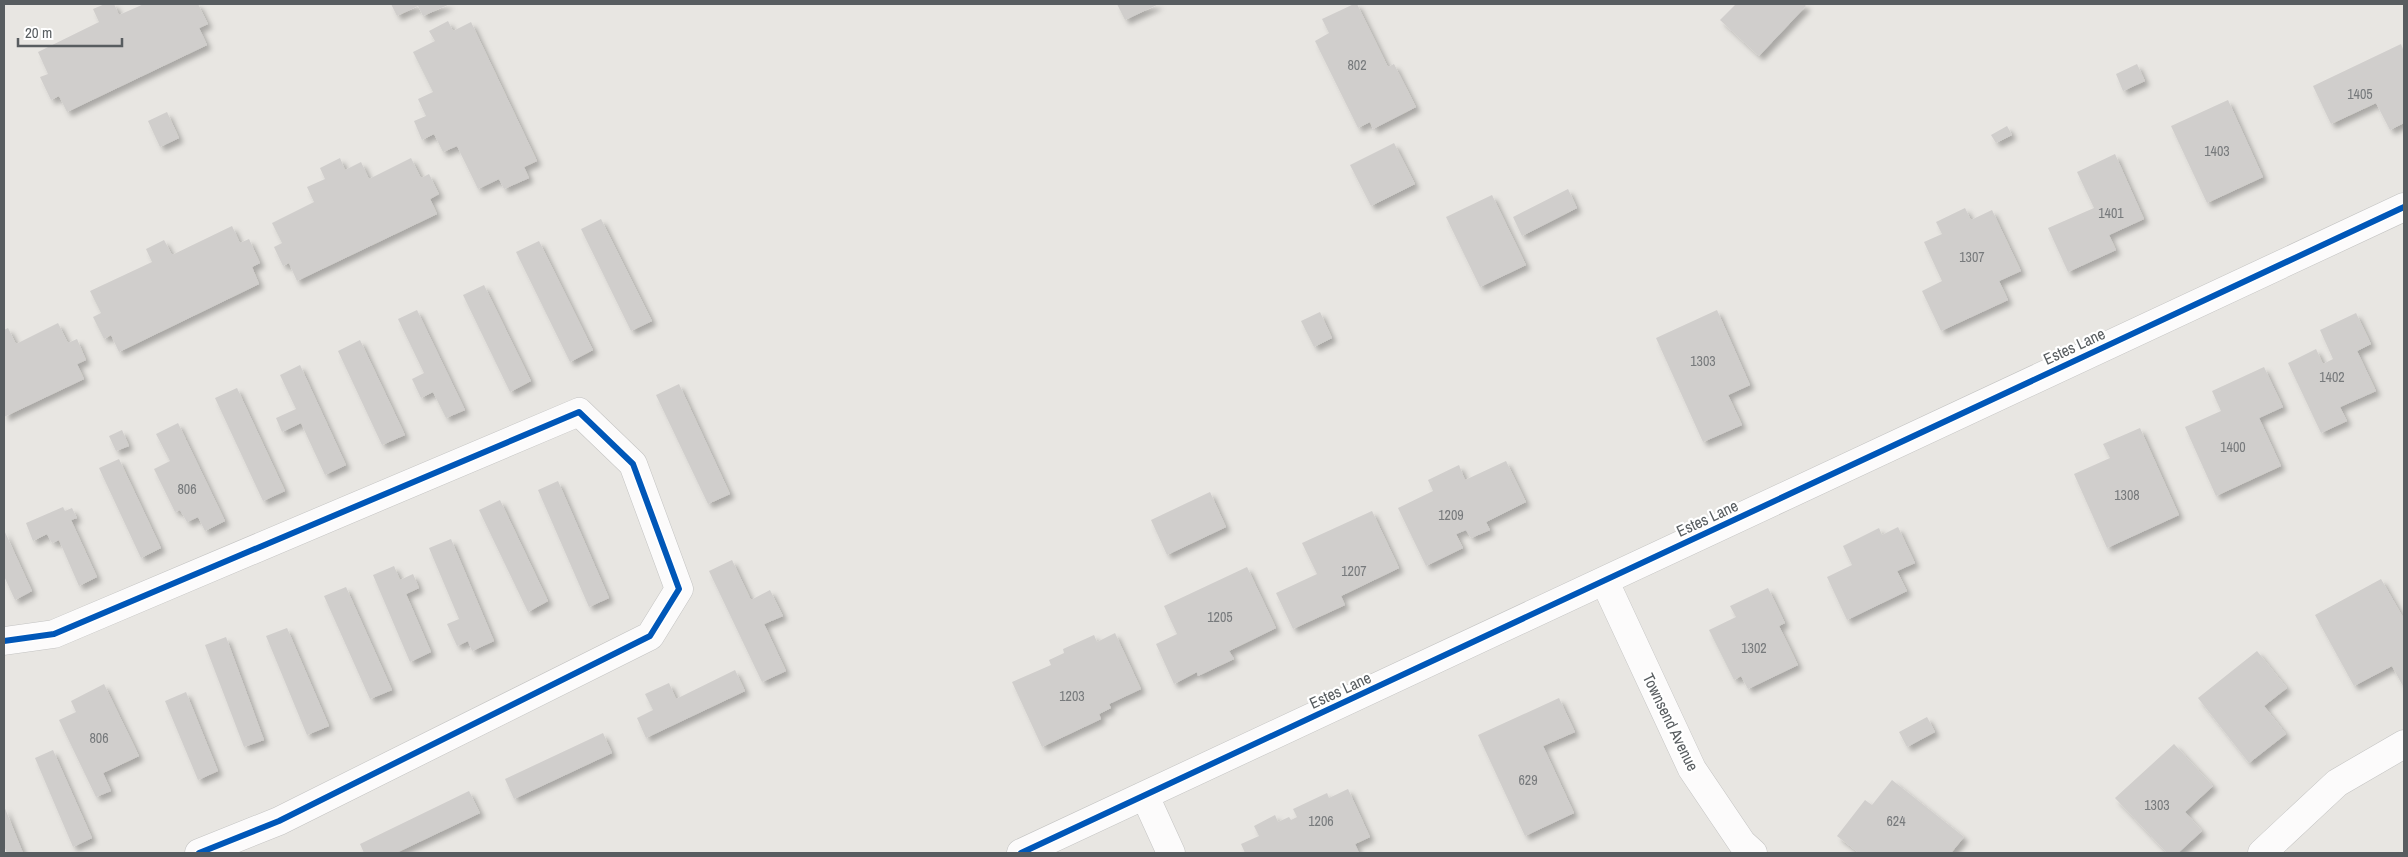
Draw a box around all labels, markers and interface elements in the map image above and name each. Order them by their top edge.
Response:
scale bar [18,15,121,47]
text: 20 m [25,22,52,43]
house number: 802 [1347,56,1367,74]
house number: 1405 [2347,85,2373,103]
house number: 1403 [2204,142,2230,160]
house number: 1401 [2098,204,2124,222]
house number: 1307 [1959,248,1985,266]
street label: Estes Lane [2040,322,2108,370]
house number: 1303 [1690,352,1716,370]
house number: 1402 [2319,368,2345,386]
house number: 1400 [2220,438,2246,456]
house number: 806 [177,480,197,498]
house number: 1308 [2114,486,2140,504]
street label: Estes Lane [1673,494,1741,542]
house number: 1209 [1438,506,1464,524]
house number: 1207 [1341,562,1367,580]
house number: 1205 [1207,608,1233,626]
house number: 1302 [1741,639,1767,657]
street label: Estes Lane [1306,666,1374,714]
street label: Townsend Avenue [1638,669,1704,775]
house number: 1203 [1059,687,1085,705]
house number: 806 [89,729,109,747]
house number: 629 [1518,771,1538,789]
house number: 1303 [2144,796,2170,814]
house number: 1206 [1308,812,1334,830]
house number: 624 [1886,812,1906,830]

